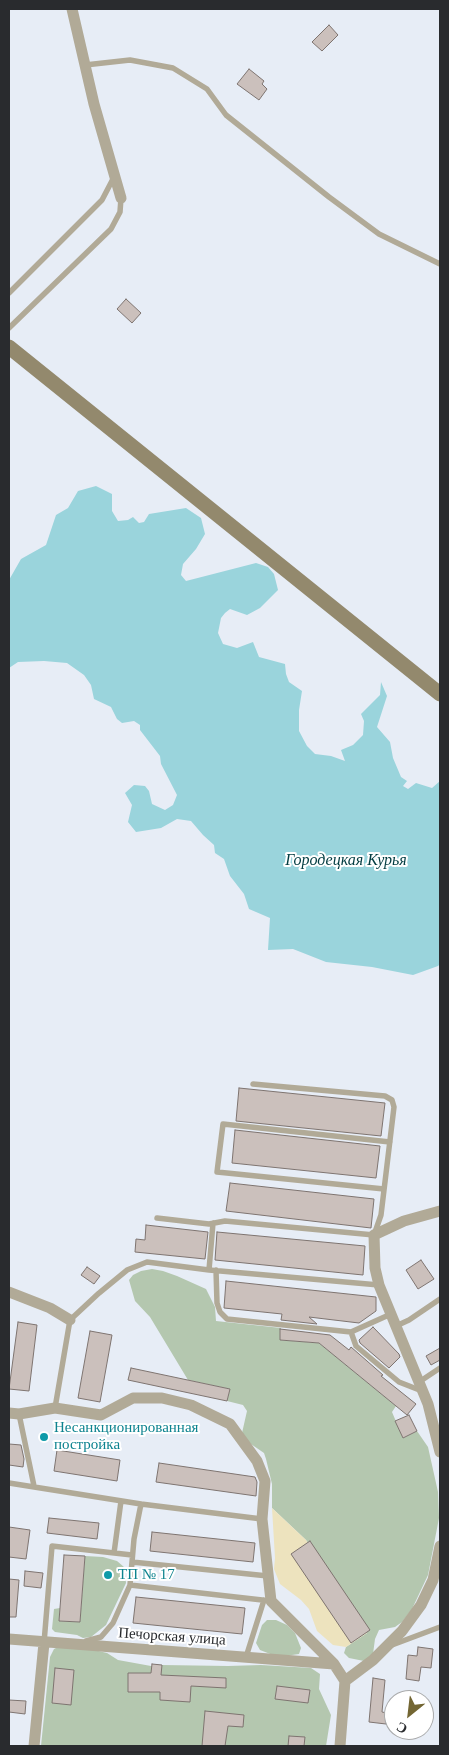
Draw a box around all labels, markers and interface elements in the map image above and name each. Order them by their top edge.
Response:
water label: Городецкая Курья [285,851,407,871]
place label: Несанкционированная постройка [54,1419,198,1454]
marker: Несанкционированная постройка [38,1431,50,1443]
place label: ТП № 17 [118,1566,175,1584]
marker: ТП № 17 [102,1569,114,1581]
street label: Печорская улица [118,1624,226,1650]
north arrow [384,1690,434,1740]
text: С [394,1719,410,1737]

